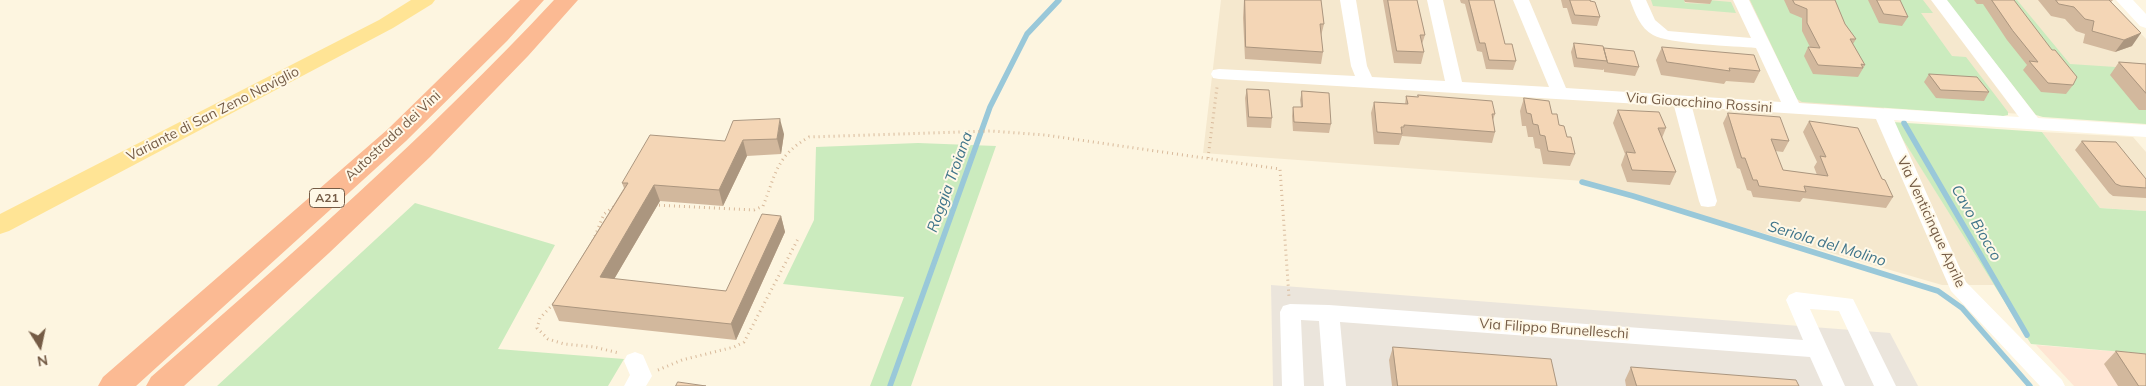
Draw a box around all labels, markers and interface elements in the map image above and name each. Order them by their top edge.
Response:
street label: Variante di San Zeno Naviglio [124,63,302,165]
street label: Autostrada dei Vini [342,87,444,185]
street label: Via Gioacchino Rossini [1625,90,1773,116]
water label: Roggia Troiana [923,129,977,235]
street label: Via Venticinque Aprile [1893,154,1969,290]
water label: Cavo Biocco [1947,182,2005,264]
road number: A21 [310,188,344,208]
water label: Seriola del Molino [1766,218,1888,270]
street label: Via Filippo Brunelleschi [1479,315,1629,343]
north arrow [15,321,65,371]
text: N [36,351,49,371]

